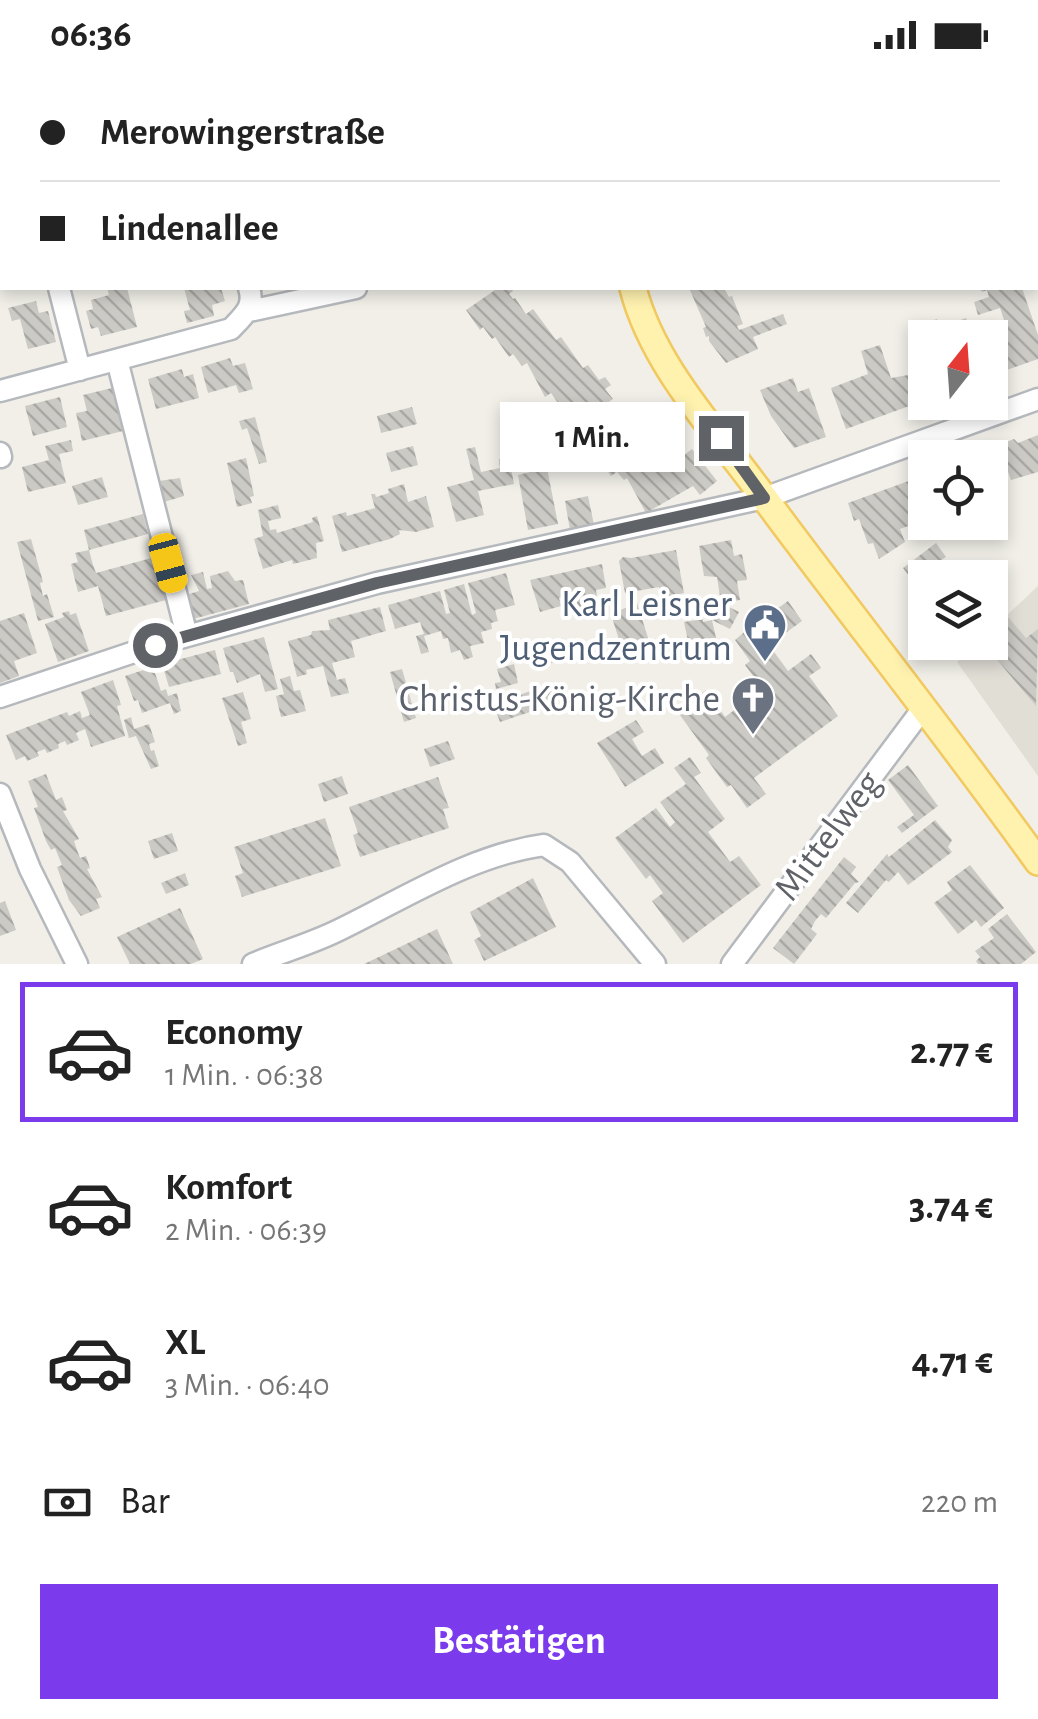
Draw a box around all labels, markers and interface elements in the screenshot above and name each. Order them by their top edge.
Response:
text: 06:36 [50,16,132,54]
text: Merowingerstraße [100,114,385,152]
text: Lindenallee [100,210,279,248]
north arrow [908,320,1008,420]
map controls [908,320,1008,660]
callout: 1 Min. [501,403,686,473]
route end [699,416,744,461]
text: 1 Min. [555,421,630,453]
button: locate [908,440,1008,540]
car [146,530,190,596]
button: layers [908,560,1008,660]
place label: Karl Leisner Jugendzentrum [500,586,733,668]
public building icon: Karl Leisner Jugendzentrum [742,602,788,663]
route start [133,623,178,668]
church icon: Christus-König-Kirche [730,675,776,736]
place label: Christus-König-Kirche [399,681,720,719]
street label: Mittelweg [768,764,889,908]
icon: car [45,1007,135,1097]
text: Economy [165,1014,303,1052]
text: 2.77 € [910,1033,993,1071]
text: 1 Min. · 06:38 [165,1059,324,1091]
icon: car [45,1162,135,1252]
text: Komfort [165,1169,292,1207]
text: 3.74 € [909,1188,993,1226]
text: 2 Min. · 06:39 [165,1214,327,1246]
icon: car [45,1317,135,1407]
text: XL [165,1324,205,1362]
text: 4.71 € [912,1343,993,1381]
text: 3 Min. · 06:40 [165,1369,330,1401]
icon: cash [40,1475,95,1530]
text: Bar [120,1483,170,1521]
text: 220 m [921,1486,998,1518]
button: Bestätigen [40,1584,998,1699]

